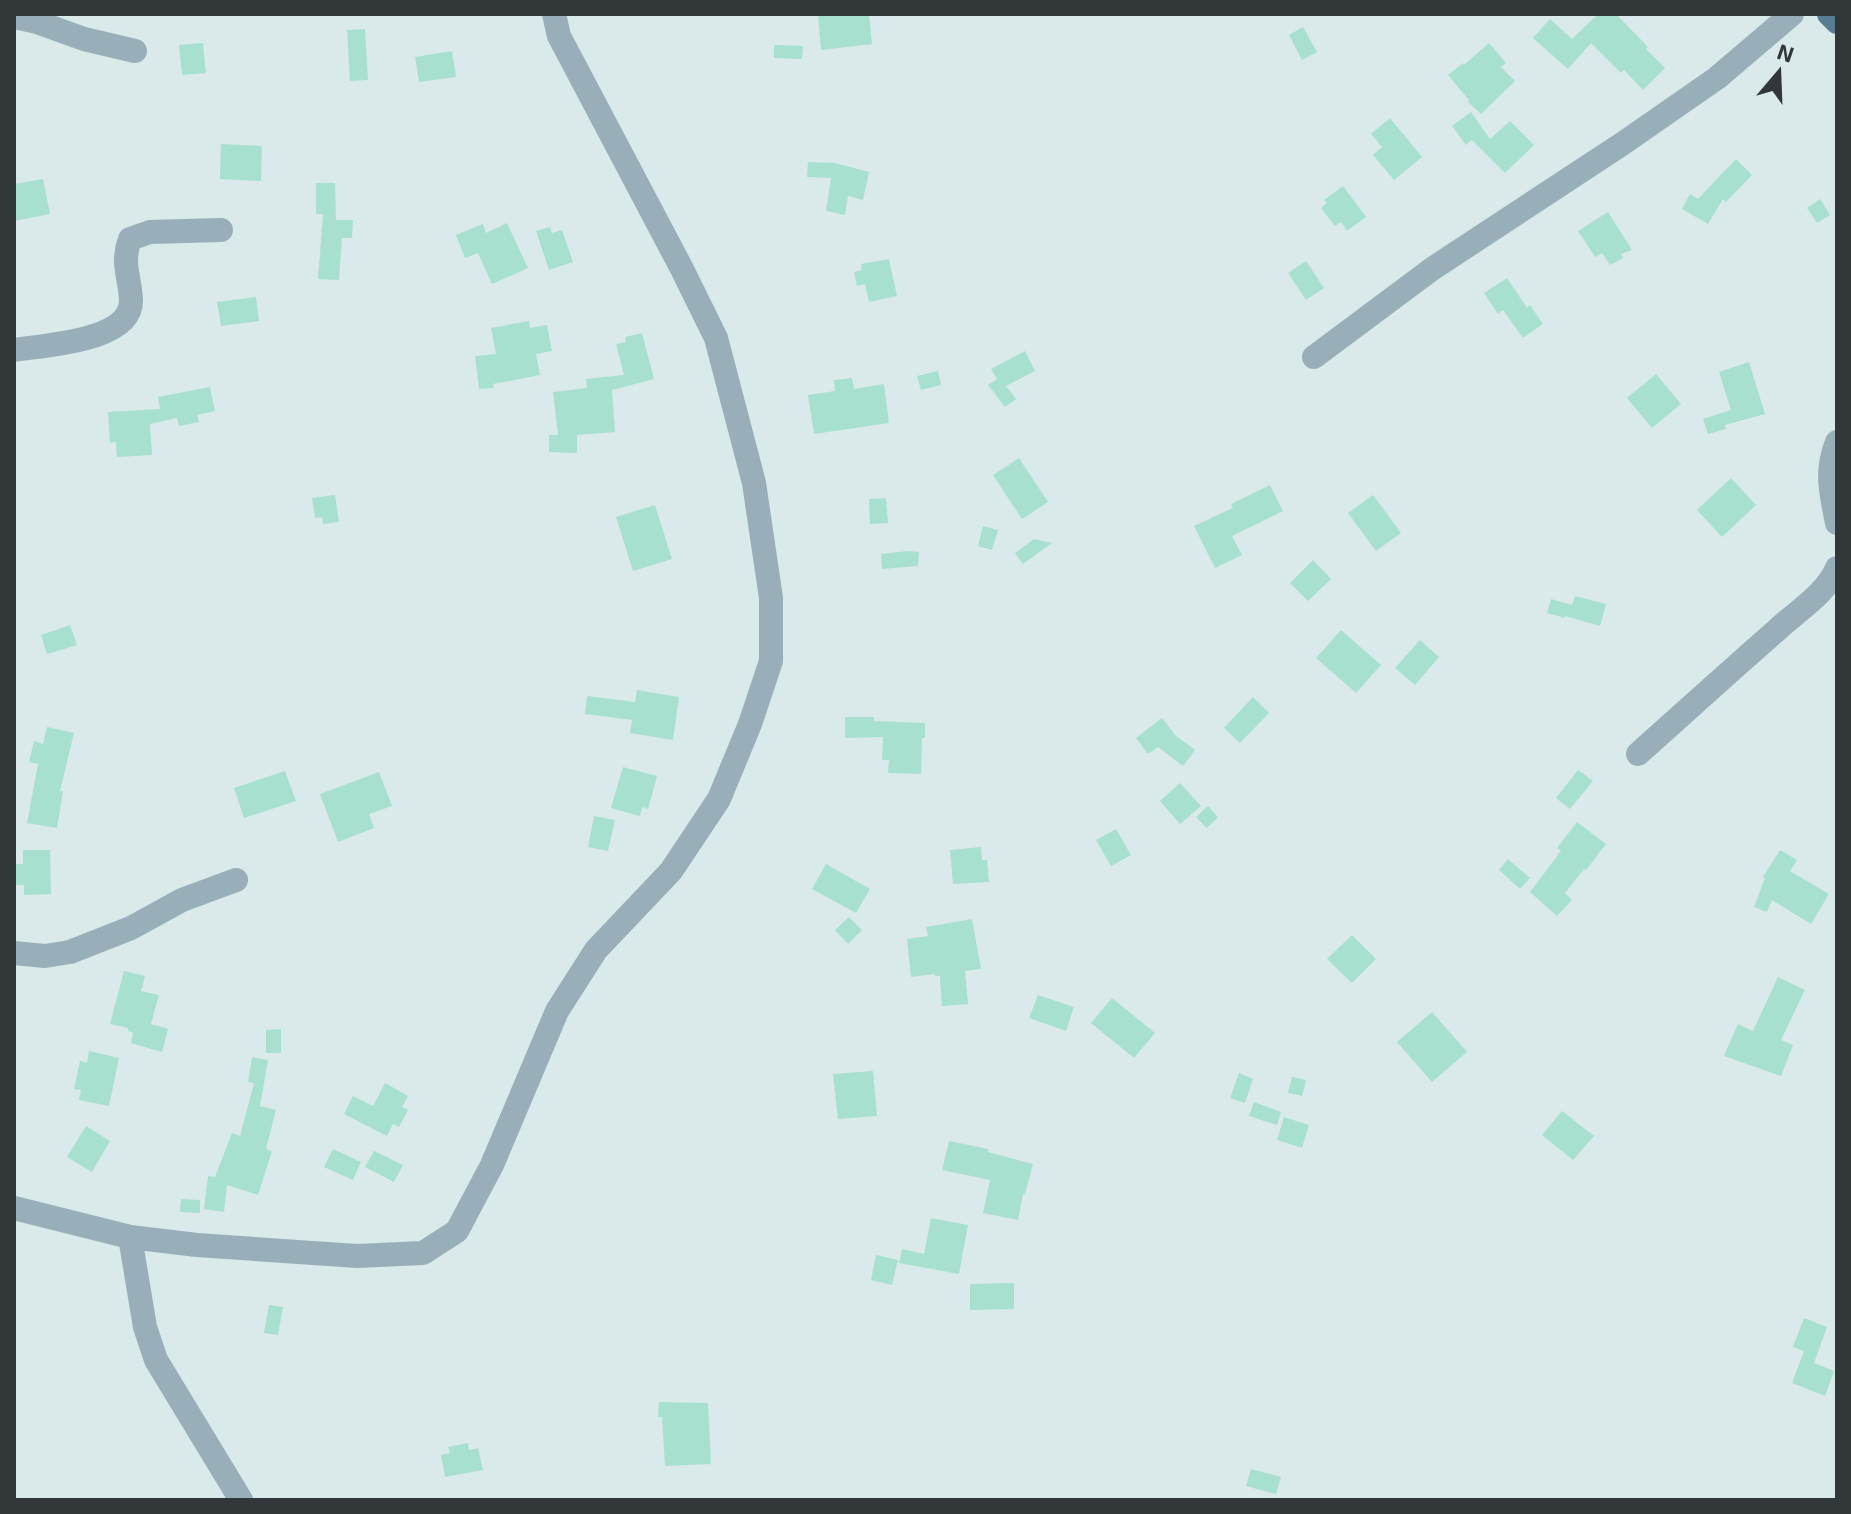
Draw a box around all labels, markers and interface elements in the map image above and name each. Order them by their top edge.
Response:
north arrow [1739,32,1819,112]
text: N [1774,37,1798,67]

